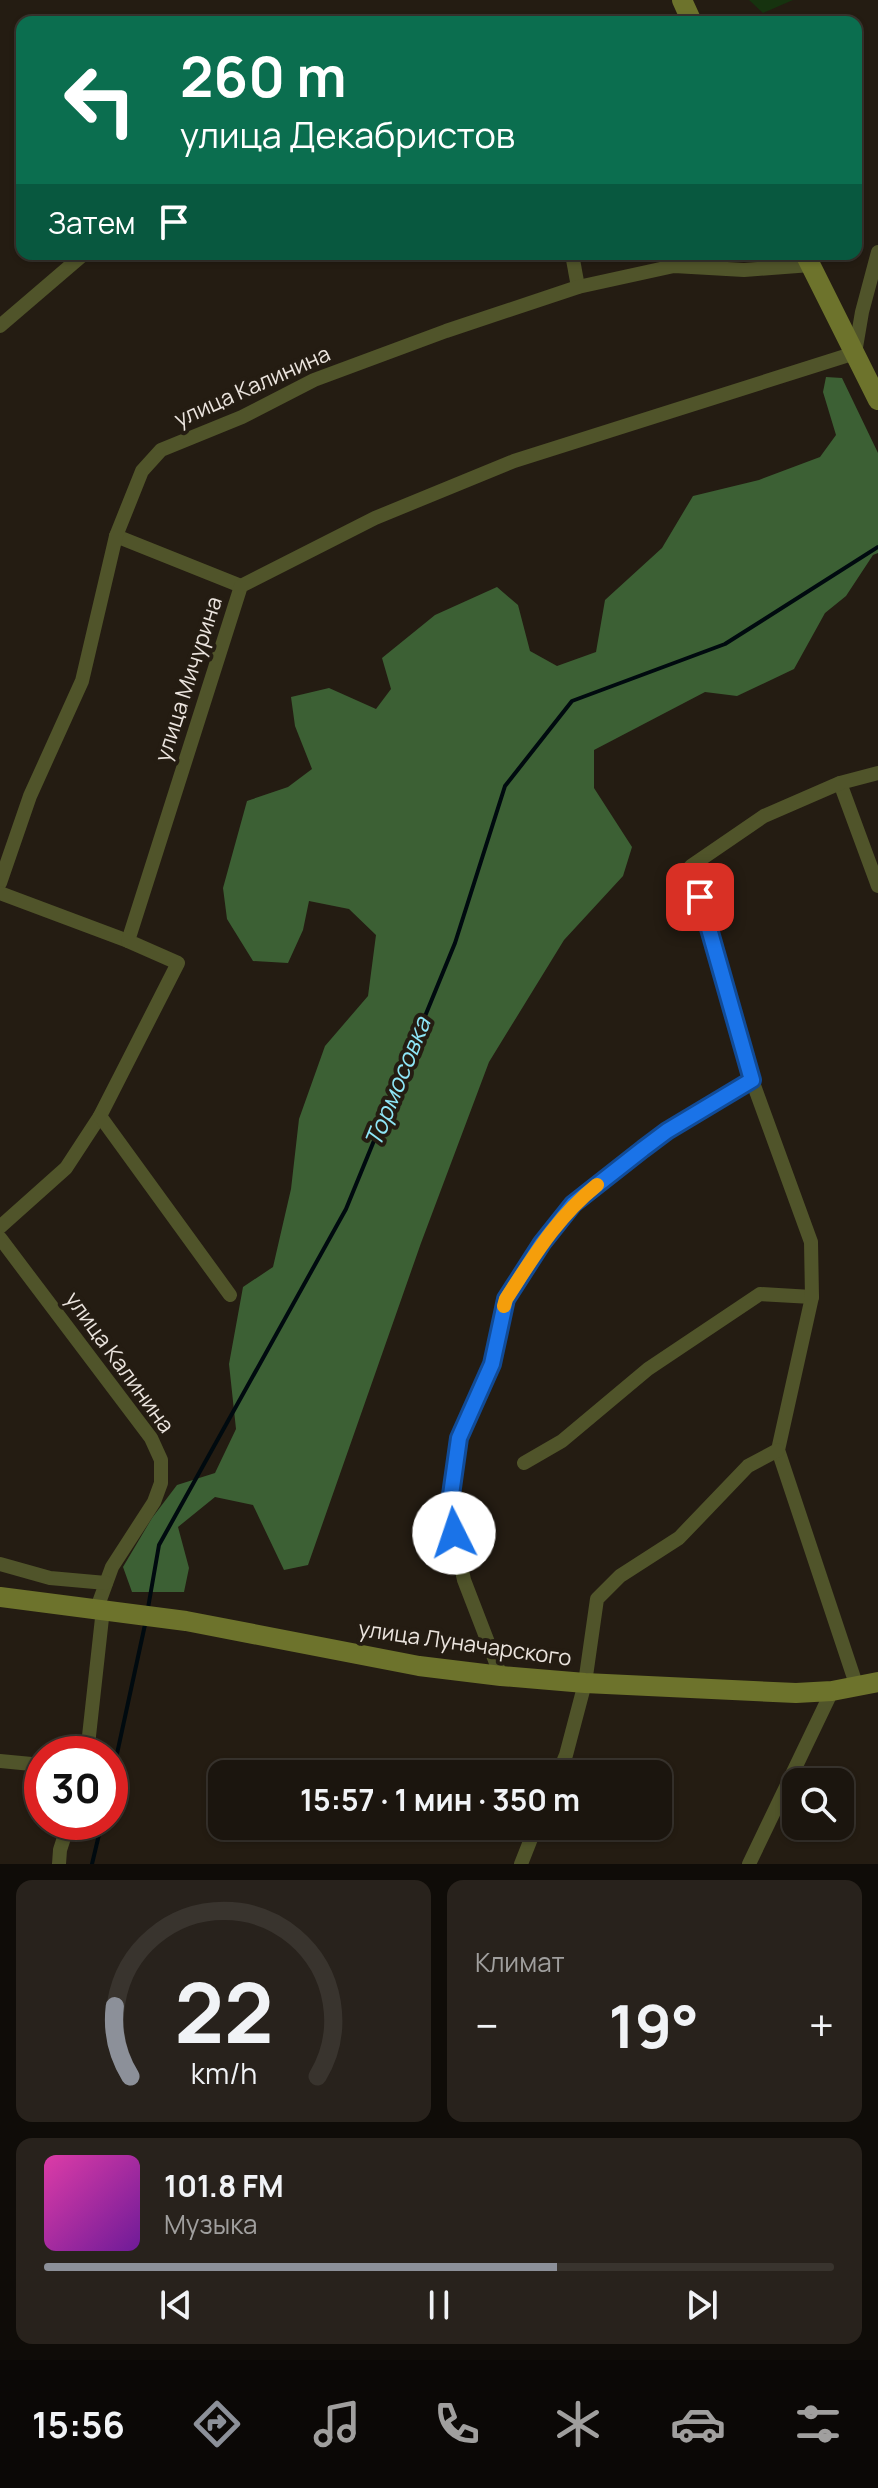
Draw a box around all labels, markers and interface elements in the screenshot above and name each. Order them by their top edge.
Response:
text: 260 m [180,37,347,114]
icon: left [48,48,152,152]
text: улица Декабристов [180,110,515,159]
icon: arrive [152,200,196,244]
text: Затем [48,202,136,243]
street label: улица Калинина [169,338,335,434]
street label: улица Мичурина [147,593,229,765]
pin [666,863,734,931]
icon: arrive [678,875,722,919]
water label: Тормосовка [356,1010,438,1151]
street label: улица Калинина [59,1285,181,1439]
position arrow [412,1491,496,1575]
street label: улица Луначарского [357,1613,573,1673]
speed limit sign: 30 [24,1736,128,1840]
map controls [782,1768,854,1840]
button: search [782,1768,854,1840]
text: 15:57 · 1 мин · 350 m [300,1779,580,1820]
text: Климат [475,1944,565,1980]
text: 22 [174,1954,273,2068]
text: 19° [608,1984,699,2066]
text: − [475,1995,499,2055]
text: + [809,1995,834,2055]
text: km/h [190,2054,257,2093]
text: 101.8 FM [164,2165,284,2206]
text: Музыка [164,2206,258,2242]
icon: previous [154,2283,198,2327]
icon: pause [417,2283,461,2327]
icon: next [680,2283,724,2327]
icon: directions [189,2396,245,2452]
icon: music [309,2396,365,2452]
icon: phone [429,2396,485,2452]
icon: climate [550,2396,606,2452]
icon: car [670,2396,726,2452]
icon: filters [790,2396,846,2452]
text: 15:56 [32,2400,125,2449]

